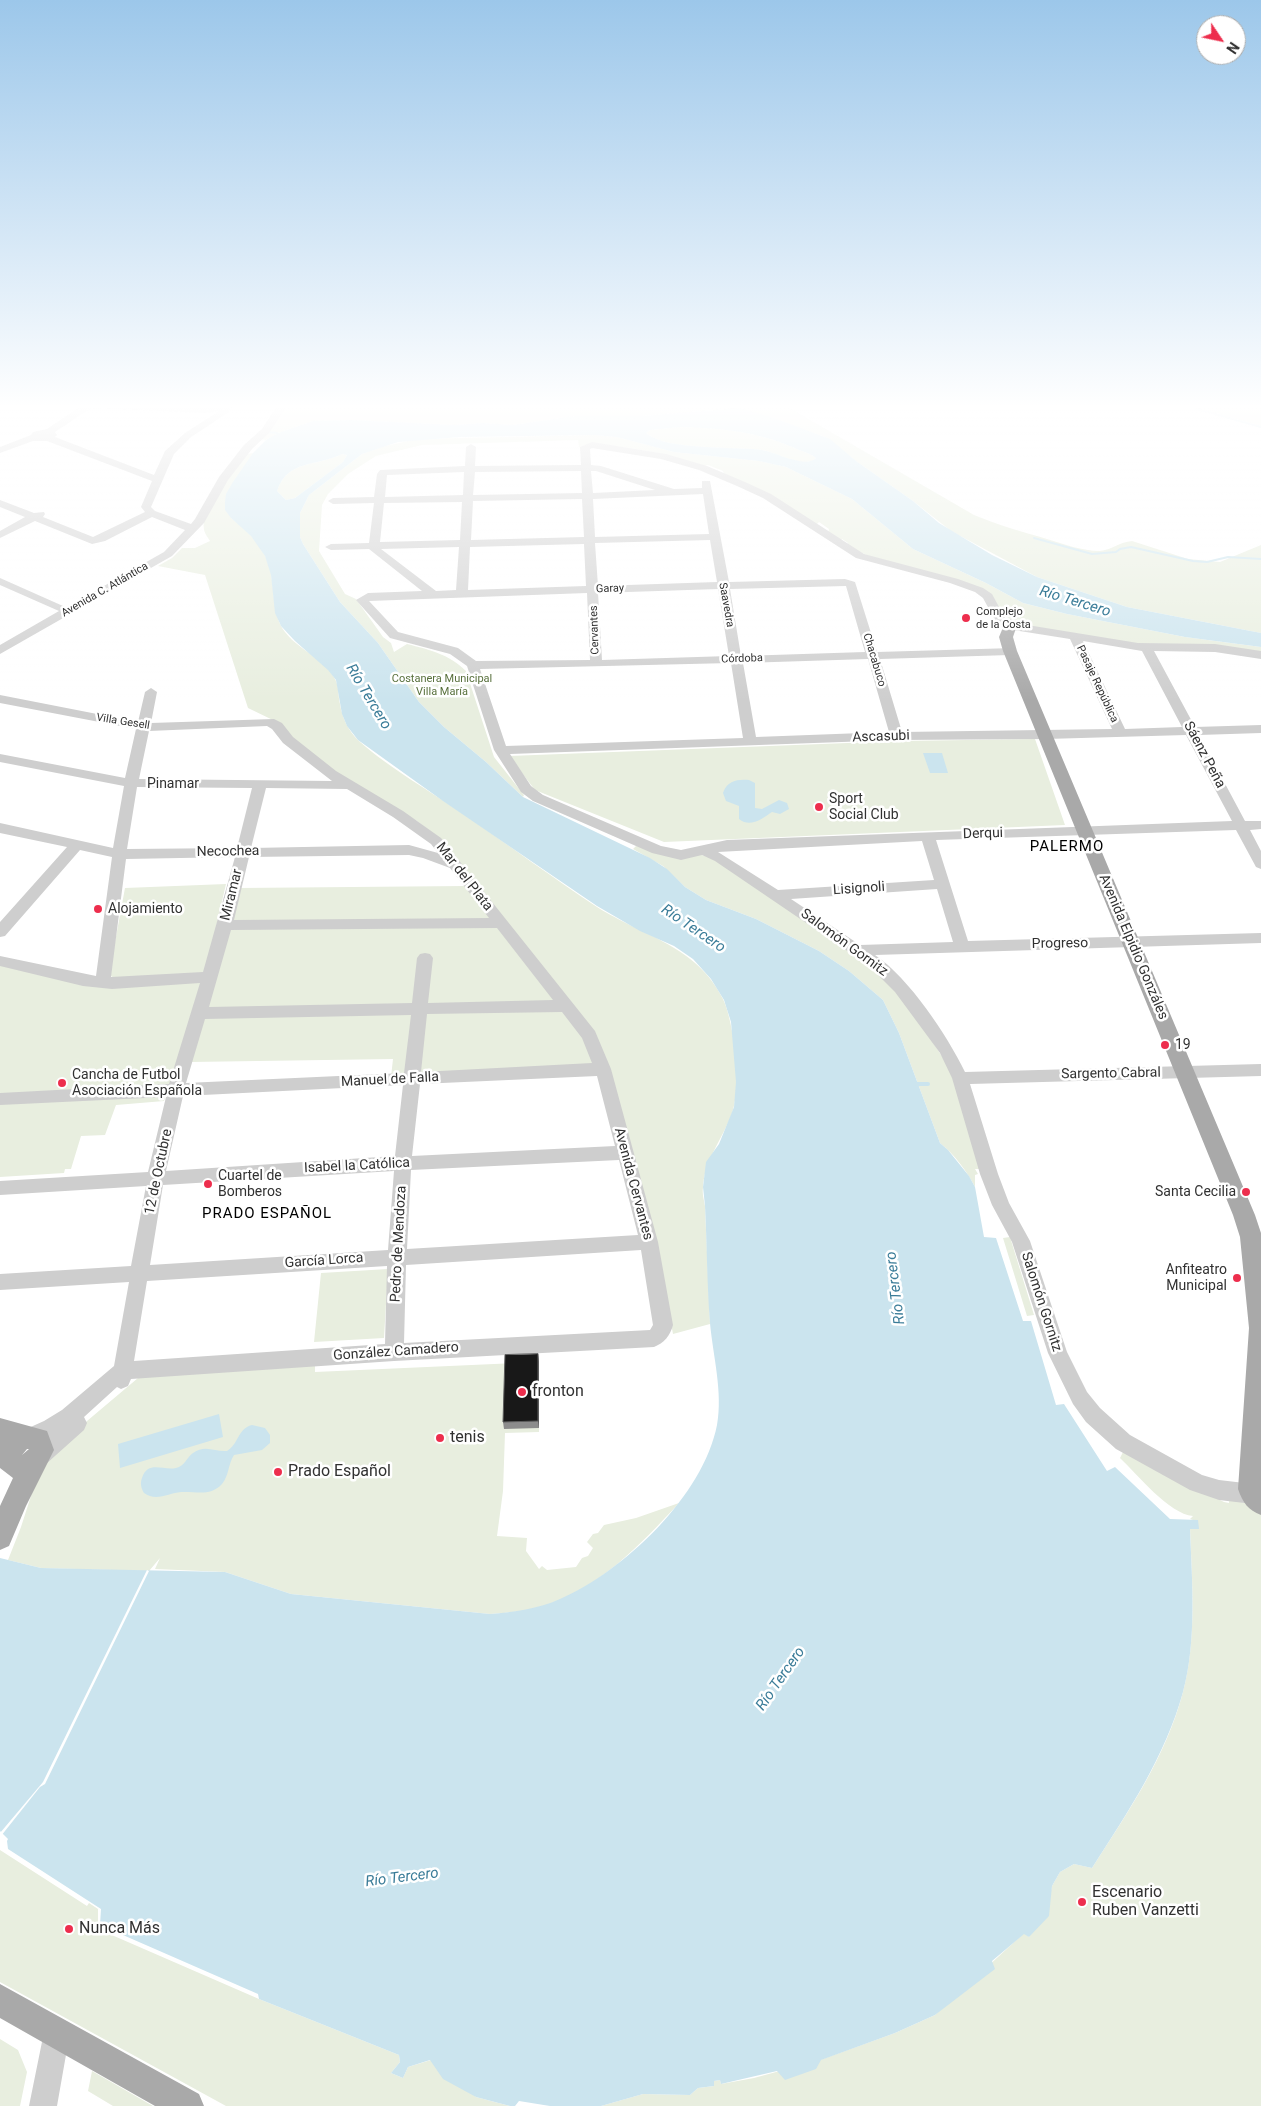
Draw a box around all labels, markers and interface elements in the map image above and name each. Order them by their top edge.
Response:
north arrow [1196,15,1246,65]
text: N [1223,39,1242,56]
street label: Avenida C. Atlántica [59,560,151,620]
street label: Garay [596,582,624,596]
street label: Saavedra [716,582,736,628]
water label: Río Tercero [1037,583,1113,621]
street label: Cervantes [588,605,602,655]
place label: Complejo de la Costa [976,605,1031,631]
marker: Complejo de la Costa [960,612,972,624]
street label: Chacabuco [860,632,888,688]
street label: Pasaje República [1073,643,1121,725]
street label: Córdoba [721,652,763,666]
water label: Río Tercero [341,661,395,733]
park label: Costanera Municipal Villa María [392,672,492,698]
street label: Villa Gesell [95,711,151,733]
street label: Sáenz Peña [1179,719,1229,791]
street label: Ascasubi [852,728,910,746]
street label: Pinamar [147,776,199,792]
place label: Sport Social Club [829,791,899,824]
marker: Sport Social Club [813,801,825,813]
street label: Derqui [963,825,1003,843]
district label: PALERMO [1029,838,1105,856]
street label: Mar del Plata [432,839,496,915]
street label: Necochea [196,843,260,861]
street label: Miramar [218,868,246,922]
street label: Avenida Elpidio Gonzáles [1095,872,1171,1022]
street label: Lisignoli [832,879,886,899]
place label: Alojamiento [108,901,183,917]
water label: Río Tercero [658,901,728,957]
marker: Alojamiento [92,903,104,915]
street label: Salomón Gornitz [797,906,891,980]
street label: Progreso [1032,935,1088,953]
place label: 19 [1175,1037,1191,1053]
marker: 19 [1159,1039,1171,1051]
street label: Sargento Cabral [1061,1065,1161,1083]
place label: Cancha de Futbol Asociación Española [72,1067,202,1100]
street label: Manuel de Falla [341,1069,439,1091]
marker: Cancha de Futbol Asociación Española [56,1077,68,1089]
street label: Avenida Cervantes [610,1126,656,1242]
street label: 12 de Octubre [142,1128,176,1216]
street label: Isabel la Católica [304,1155,410,1177]
place label: Cuartel de Bomberos [218,1168,282,1200]
marker: Cuartel de Bomberos [202,1178,214,1190]
place label: Santa Cecilia [1155,1184,1236,1200]
street label: Pedro de Mendoza [388,1185,410,1303]
marker: Santa Cecilia [1240,1186,1252,1198]
district label: PRADO ESPAÑOL [200,1205,334,1223]
street label: García Lorca [284,1250,364,1272]
water label: Río Tercero [883,1250,909,1326]
street label: Salomón Gornitz [1017,1250,1065,1354]
place label: Anfiteatro Municipal [1166,1262,1227,1294]
marker: Anfiteatro Municipal [1231,1272,1243,1284]
street label: González Camadero [333,1339,459,1365]
place label: fronton [532,1382,584,1402]
marker: fronton [516,1386,528,1398]
place label: tenis [450,1428,485,1448]
marker: tenis [434,1432,446,1444]
place label: Prado Español [288,1462,391,1482]
marker: Prado Español [272,1466,284,1478]
water label: Río Tercero [753,1644,809,1714]
water label: Río Tercero [364,1865,440,1891]
place label: Escenario Ruben Vanzetti [1092,1883,1199,1921]
marker: Escenario Ruben Vanzetti [1076,1896,1088,1908]
place label: Nunca Más [79,1919,160,1939]
marker: Nunca Más [63,1923,75,1935]

